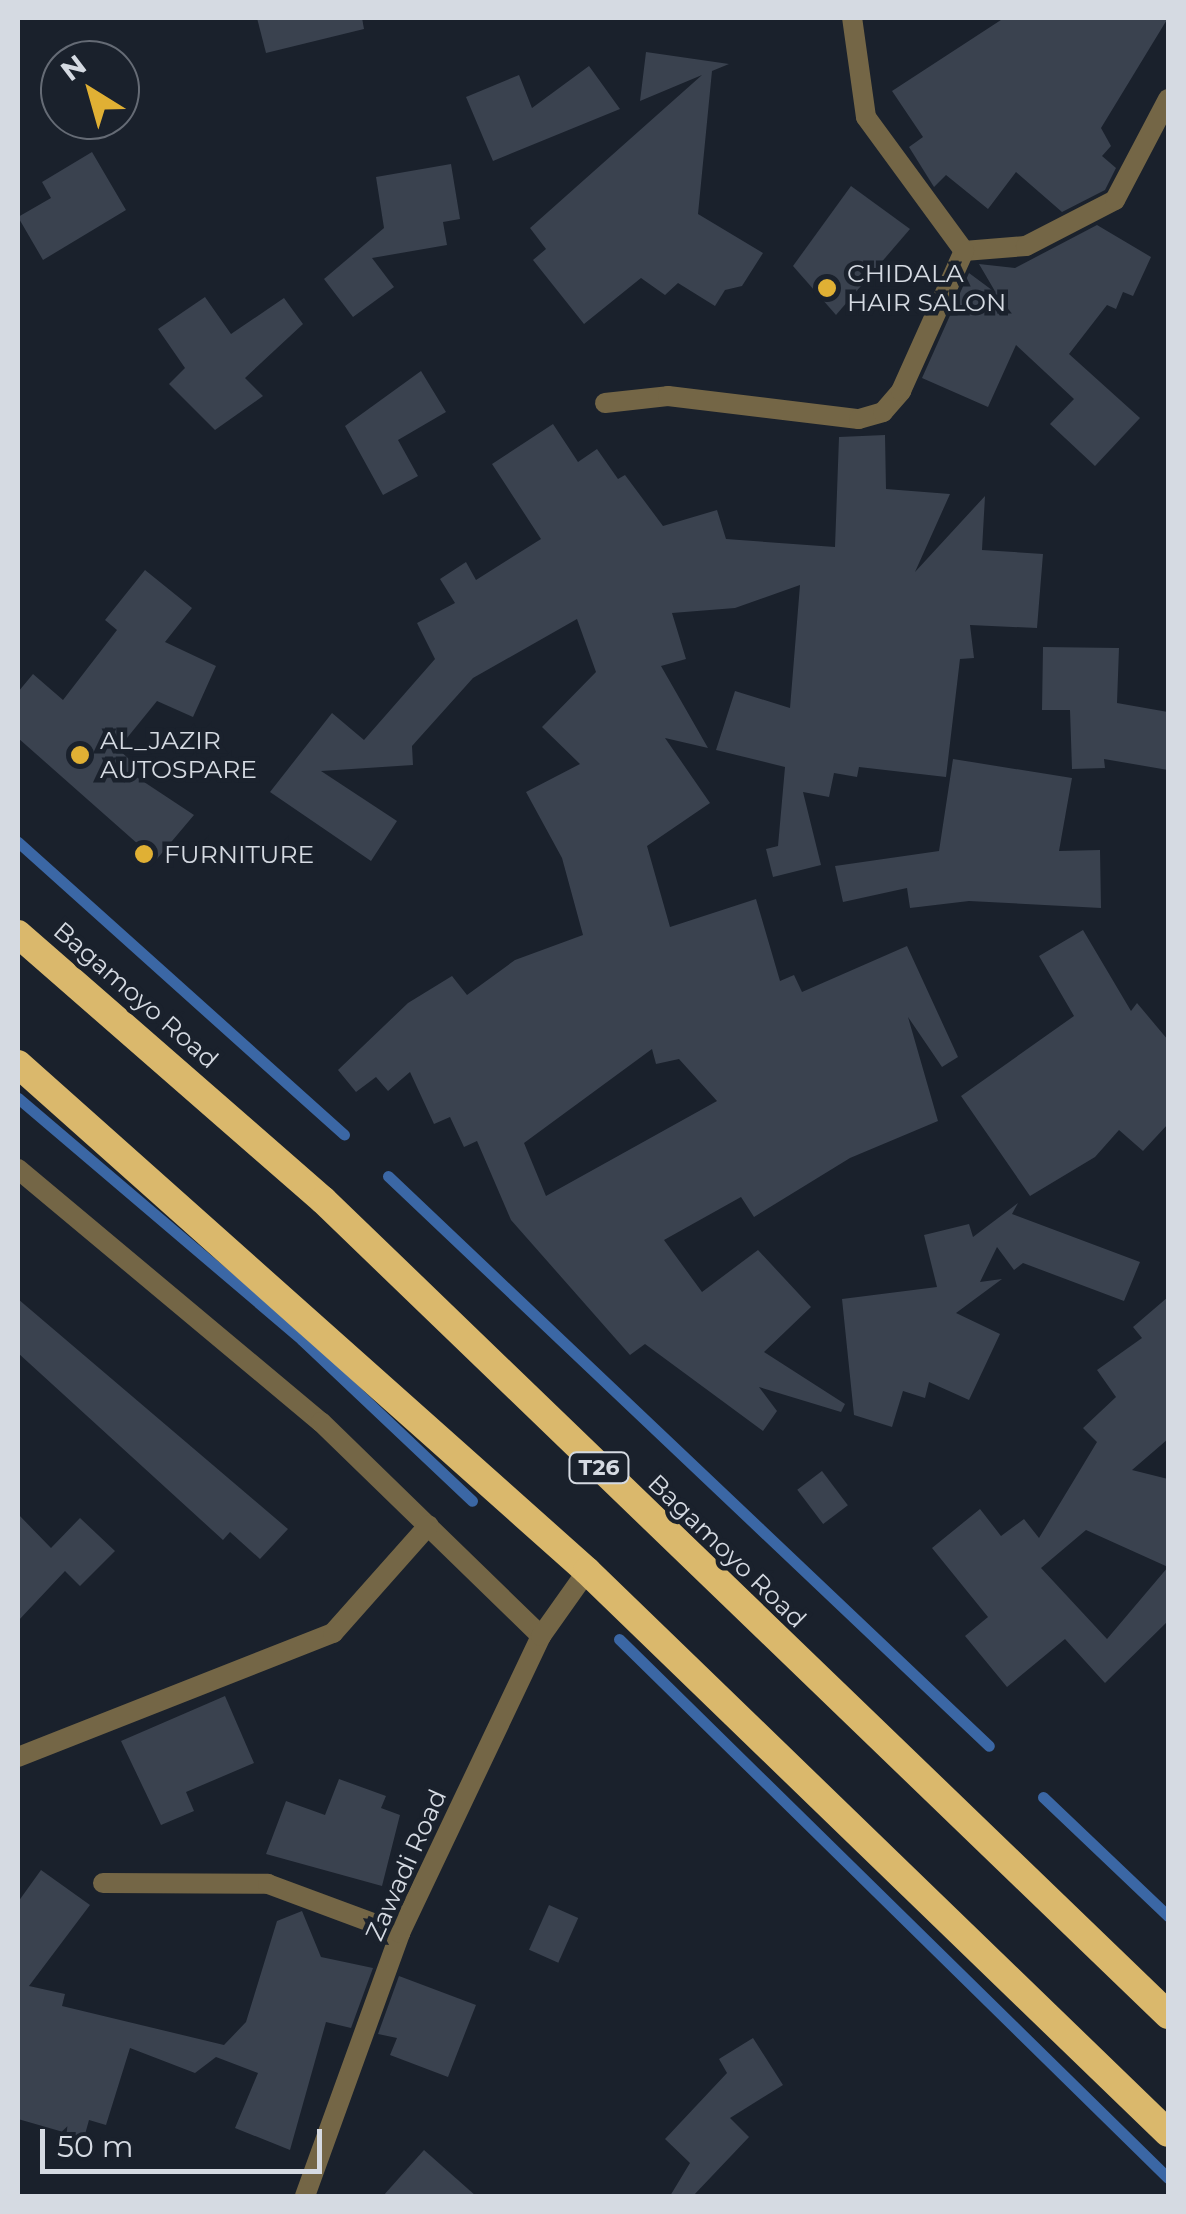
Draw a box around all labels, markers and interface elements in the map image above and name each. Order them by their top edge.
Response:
north arrow [40,40,140,140]
text: N [54,47,92,88]
place label: CHIDALA HAIR SALON [847,259,1006,318]
marker: CHIDALA HAIR SALON [816,277,838,299]
place label: AL_JAZIR AUTOSPARE [100,726,257,785]
marker: AL_JAZIR AUTOSPARE [69,744,91,766]
place label: FURNITURE [164,839,314,869]
marker: FURNITURE [133,843,155,865]
street label: Bagamoyo Road [48,915,224,1075]
road number: T26 [566,1451,632,1485]
street label: Bagamoyo Road [642,1468,812,1634]
street label: Zawadi Road [359,1785,453,1945]
scale bar [45,2109,328,2171]
text: 50 m [57,2128,134,2165]

